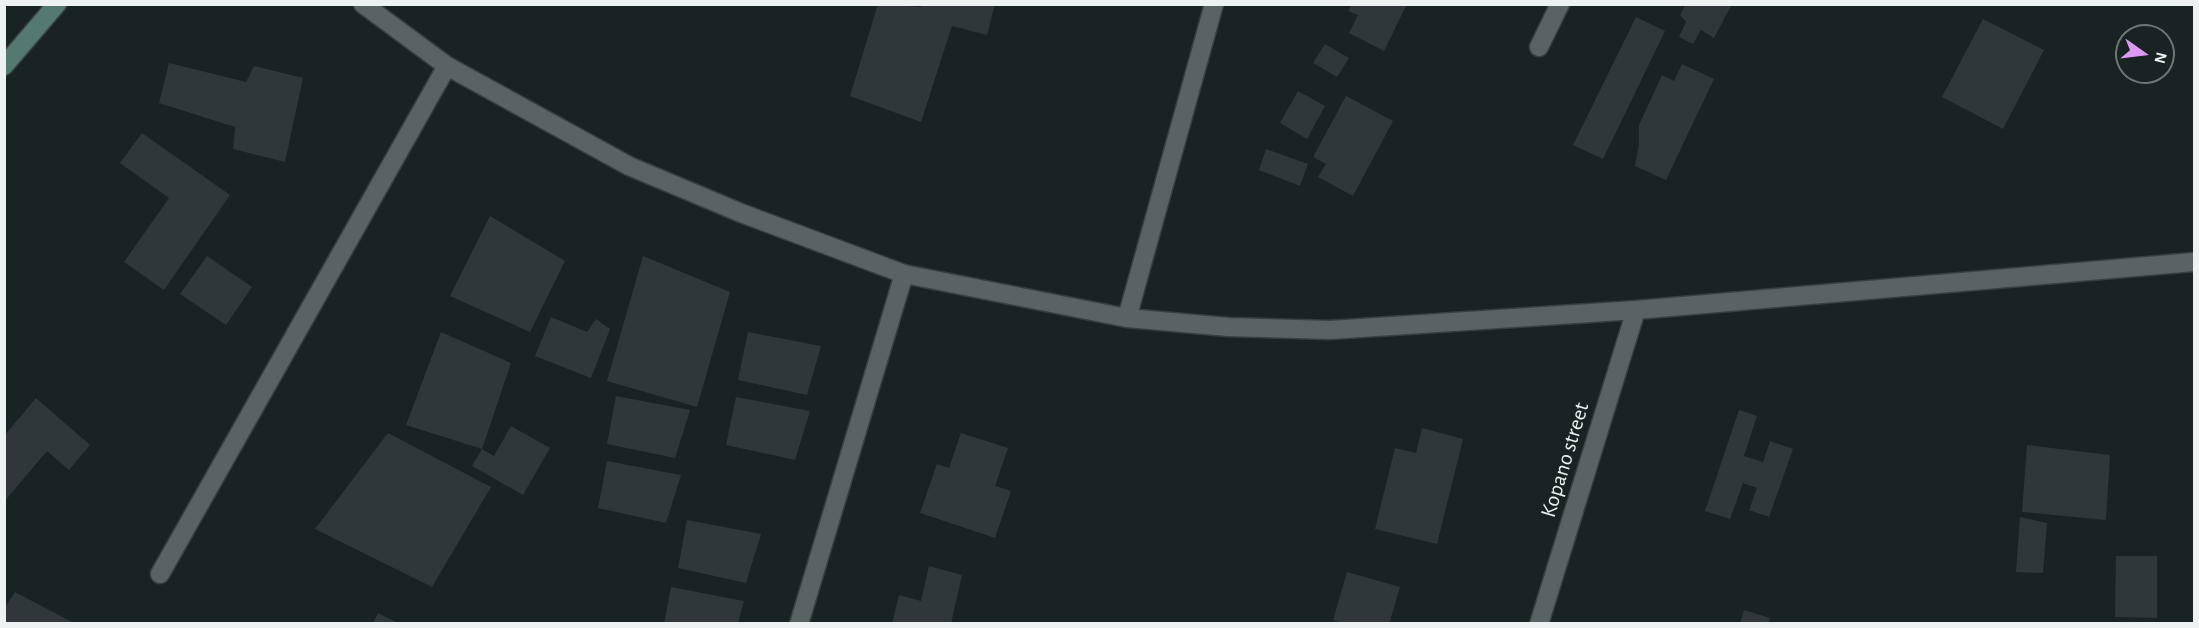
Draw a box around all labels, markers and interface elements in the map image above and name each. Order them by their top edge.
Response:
north arrow [2115,24,2175,84]
text: N [2151,51,2170,65]
street label: Kopano street [1535,399,1595,521]

